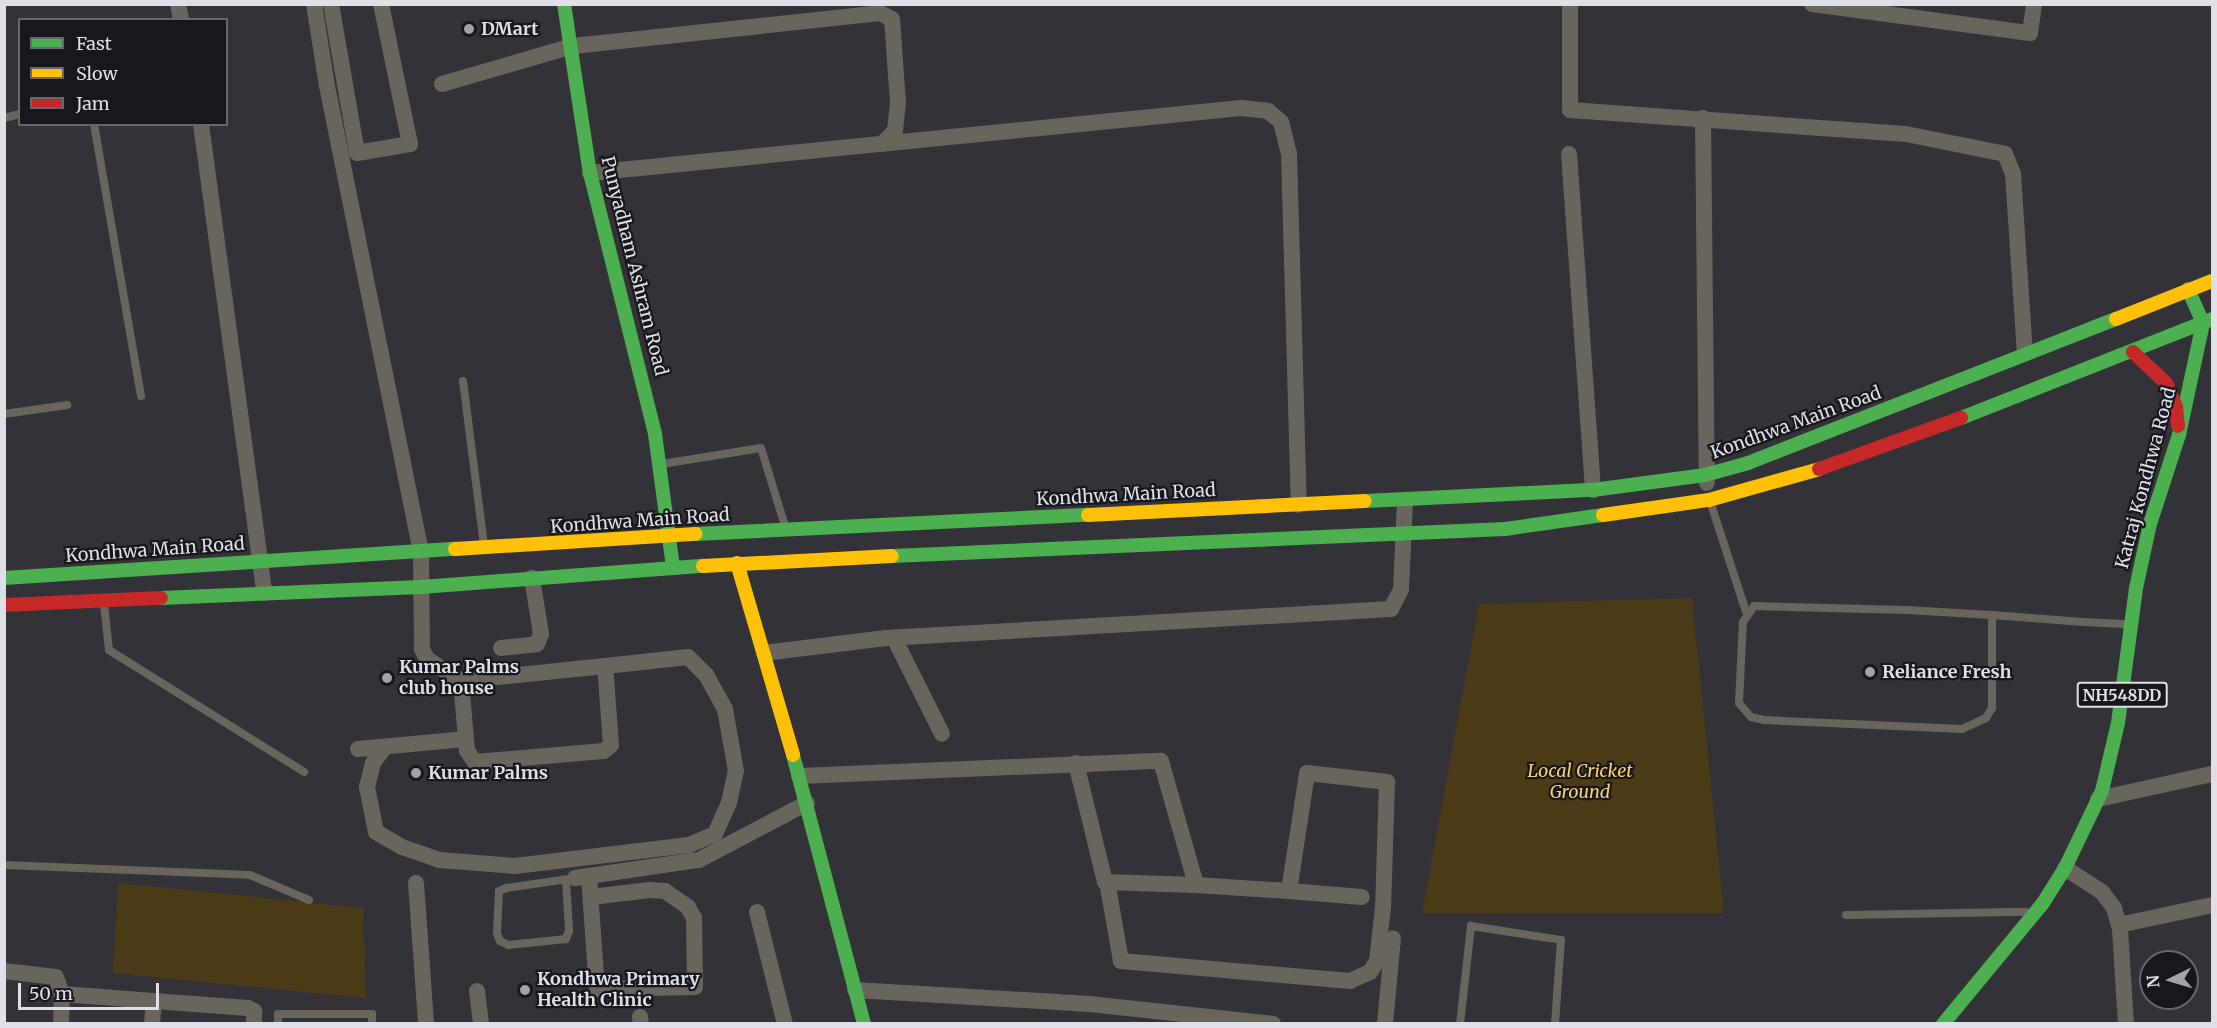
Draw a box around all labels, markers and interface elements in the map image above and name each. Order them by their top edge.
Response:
legend [18,18,228,126]
place label: DMart [481,18,538,40]
marker: DMart [462,22,476,36]
text: Fast [76,32,112,55]
text: Slow [76,62,118,85]
text: Jam [76,92,110,115]
street label: Punyadham Ashram Road [596,154,672,378]
street label: Kondhwa Main Road [1708,382,1884,464]
street label: Katraj Kondhwa Road [2111,385,2181,571]
street label: Kondhwa Main Road [1036,480,1216,510]
street label: Kondhwa Main Road [550,504,730,538]
street label: Kondhwa Main Road [65,533,245,567]
place label: Kumar Palms club house [399,657,519,700]
place label: Reliance Fresh [1882,661,2012,683]
marker: Reliance Fresh [1863,665,1877,679]
marker: Kumar Palms club house [380,671,394,685]
road number: NH548DD [2076,682,2168,708]
park label: Local Cricket Ground [1527,761,1633,804]
place label: Kumar Palms [428,762,548,784]
marker: Kumar Palms [409,766,423,780]
north arrow [2139,950,2199,1010]
place label: Kondhwa Primary Health Clinic [537,969,700,1012]
scale bar [21,971,162,1009]
text: N [2143,974,2164,989]
text: 50 m [29,982,73,1005]
marker: Kondhwa Primary Health Clinic [518,983,532,997]

